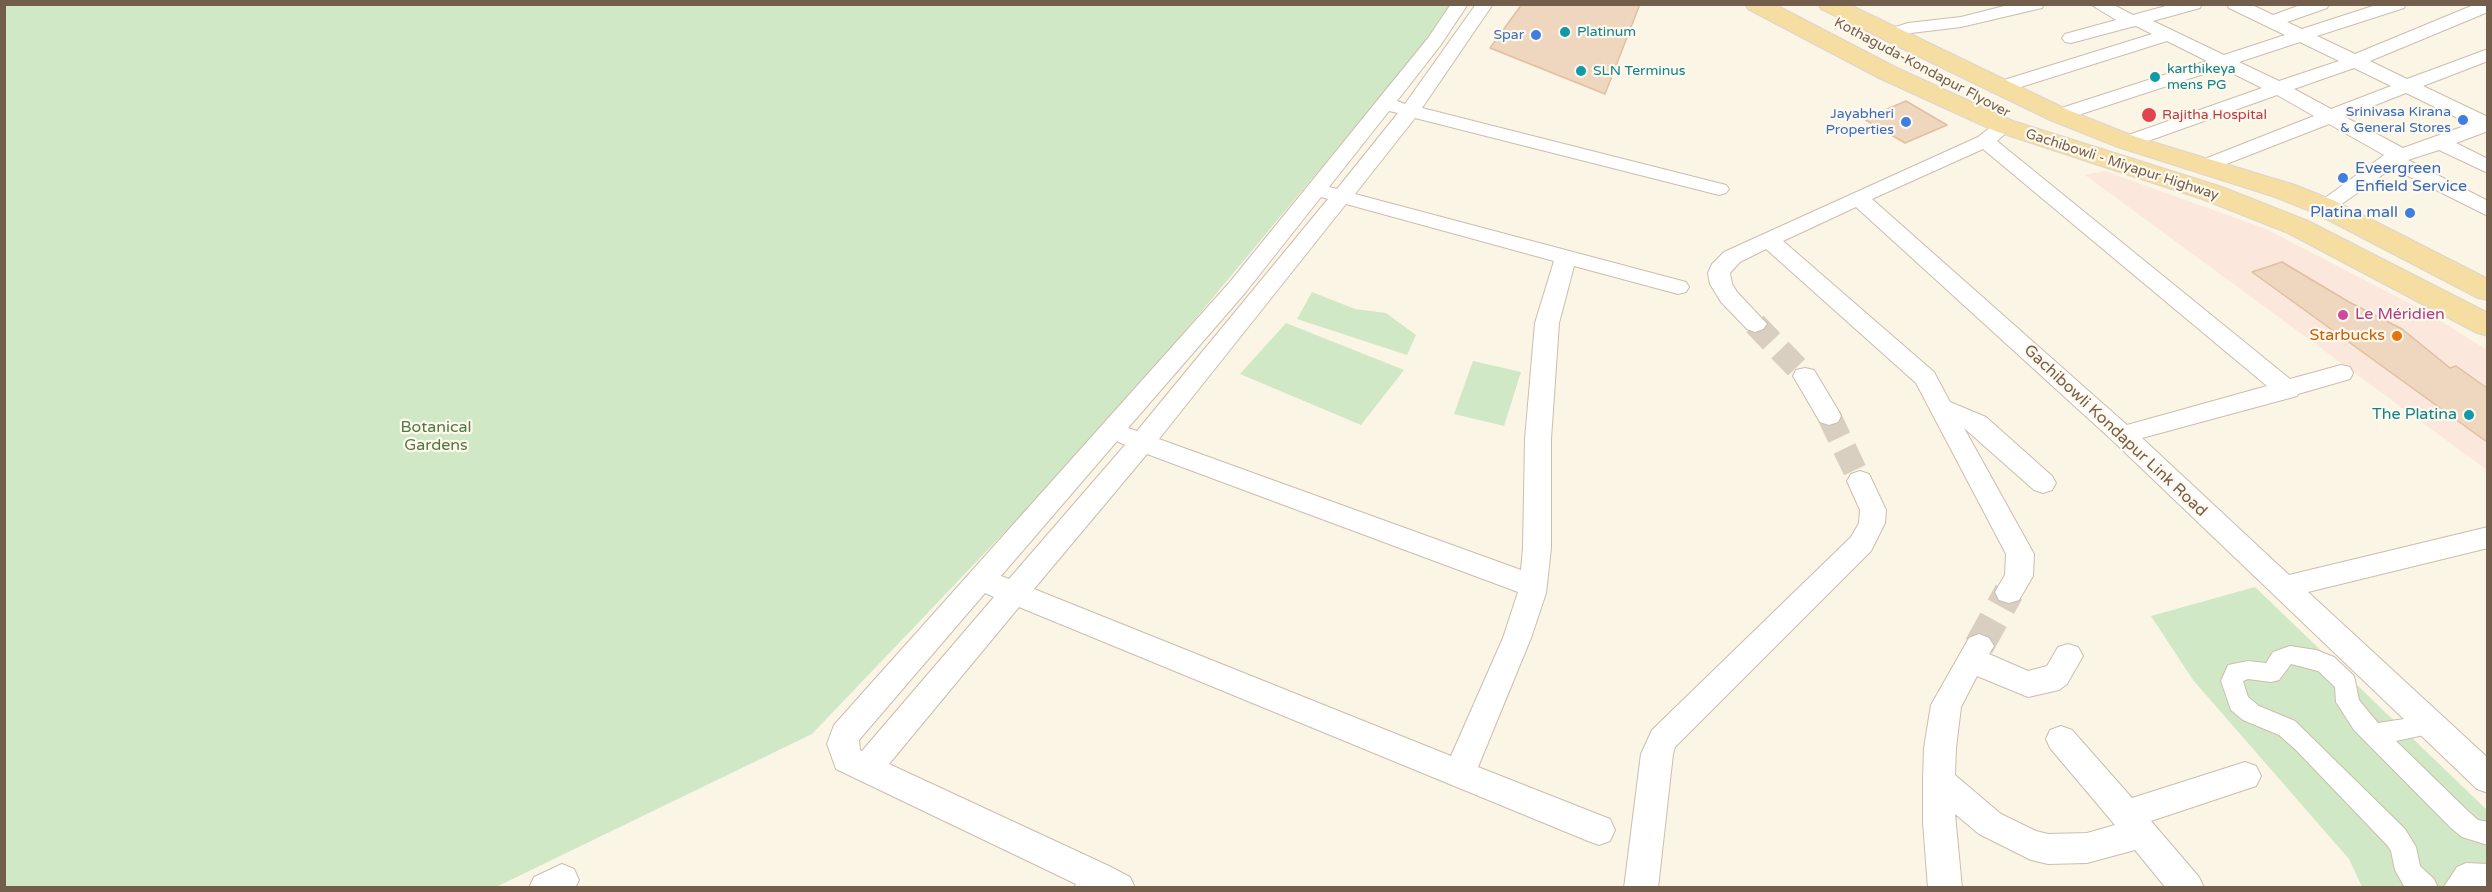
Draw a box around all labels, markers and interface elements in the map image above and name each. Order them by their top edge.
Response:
street label: Kothaguda-Kondapur Flyover [1831,14,2013,122]
place label: Platinum [1577,24,1636,40]
marker: Platinum [1558,25,1572,39]
place label: Spar [1493,27,1524,43]
marker: Spar [1529,28,1543,42]
place label: karthikeya mens PG [2167,61,2236,94]
place label: SLN Terminus [1593,63,1686,79]
marker: SLN Terminus [1574,64,1588,78]
marker: karthikeya mens PG [2148,70,2162,84]
place label: Srinivasa Kirana & General Stores [2340,104,2451,136]
place label: Jayabheri Properties [1825,106,1894,138]
marker: Rajitha Hospital [2140,106,2158,124]
place label: Rajitha Hospital [2162,107,2267,123]
marker: Srinivasa Kirana & General Stores [2456,113,2470,127]
marker: Jayabheri Properties [1899,115,1913,129]
street label: Gachibowli - Miyapur Highway [2023,126,2221,204]
place label: Eveergreen Enfield Service [2355,159,2467,197]
marker: Eveergreen Enfield Service [2336,171,2350,185]
place label: Platina mall [2310,203,2398,223]
marker: Platina mall [2403,206,2417,220]
place label: Le Méridien [2355,305,2445,325]
marker: Le Méridien [2336,308,2350,322]
place label: Starbucks [2310,326,2385,346]
marker: Starbucks [2390,329,2404,343]
street label: Gachibowli Kondapur Link Road [2019,341,2211,521]
place label: The Platina [2372,405,2457,425]
marker: The Platina [2462,408,2476,422]
park label: Botanical Gardens [400,418,472,456]

